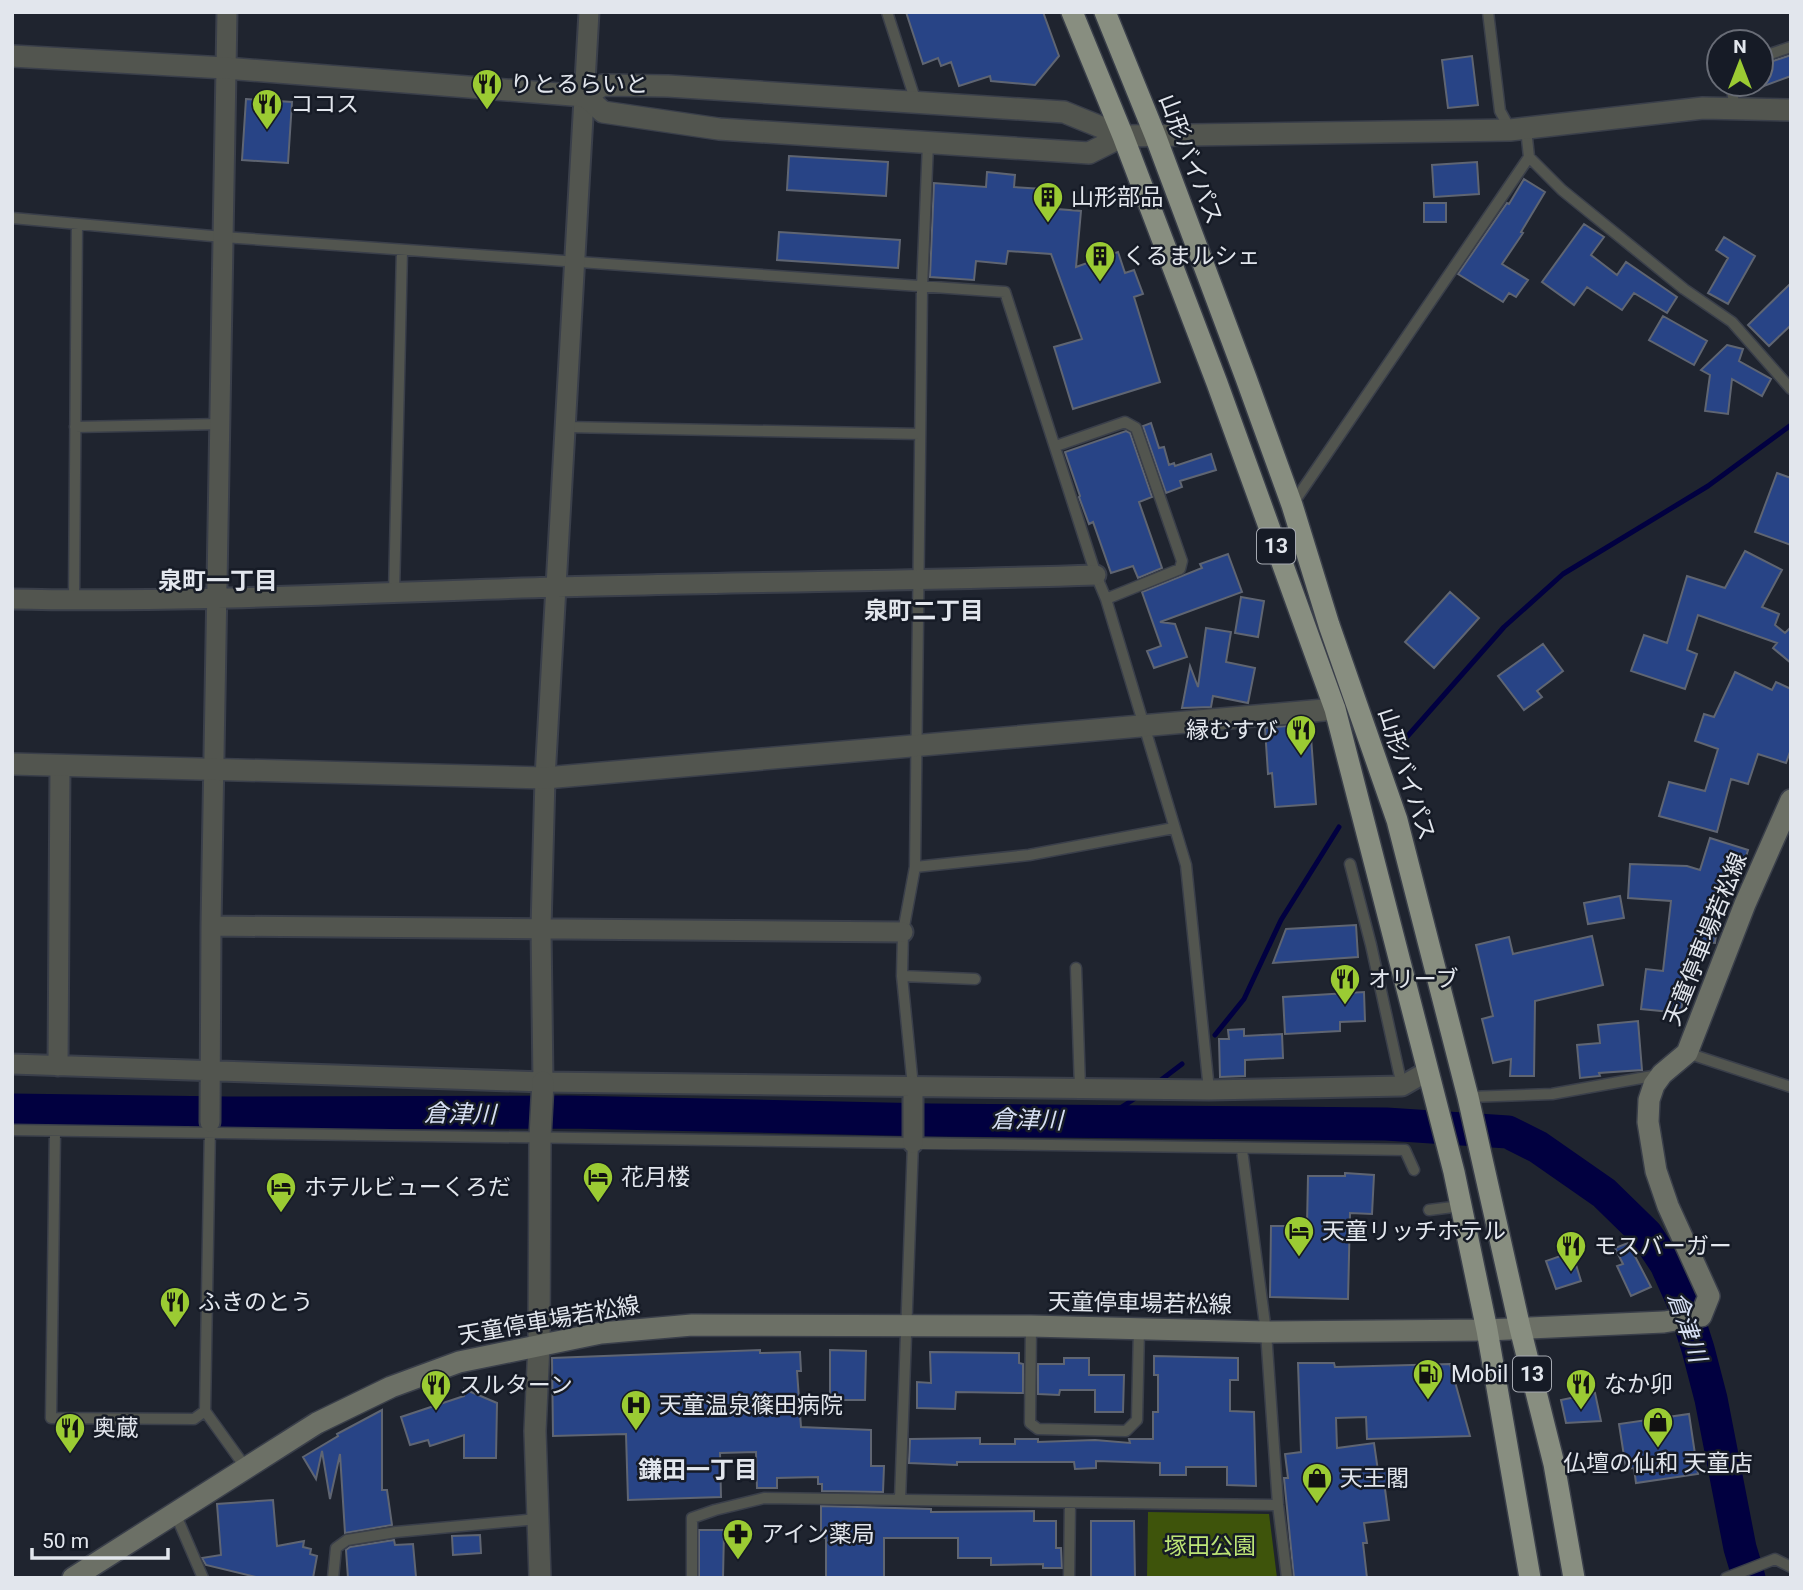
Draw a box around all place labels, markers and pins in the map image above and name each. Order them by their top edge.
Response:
restaurant icon: りとるらいと [470,67,504,111]
place label: りとるらいと [510,71,648,98]
restaurant icon: ココス [250,87,284,131]
place label: ココス [290,91,359,118]
building icon: 山形部品 [1031,180,1065,224]
place label: 山形部品 [1071,184,1163,211]
building icon: くるまルシェ [1083,239,1117,283]
place label: くるまルシェ [1123,243,1261,270]
restaurant icon: 縁むすび [1284,713,1318,757]
place label: 縁むすび [1186,717,1278,744]
restaurant icon: オリーブ [1328,962,1362,1006]
place label: オリーブ [1368,966,1459,993]
hotel icon: 花月楼 [581,1160,615,1204]
place label: 花月楼 [621,1164,690,1191]
hotel icon: ホテルビューくろだ [264,1170,298,1214]
place label: ホテルビューくろだ [304,1174,511,1201]
hotel icon: 天童リッチホテル [1282,1214,1316,1258]
place label: 天童リッチホテル [1322,1218,1506,1245]
restaurant icon: モスバーガー [1554,1229,1588,1273]
place label: モスバーガー [1594,1233,1732,1260]
restaurant icon: ふきのとう [158,1285,192,1329]
place label: ふきのとう [198,1289,313,1316]
fuel station icon: Mobil [1411,1357,1445,1401]
place label: Mobil [1451,1361,1508,1388]
restaurant icon: なか卯 [1564,1367,1598,1411]
restaurant icon: スルターン [419,1368,453,1412]
place label: なか卯 [1604,1371,1673,1398]
place label: スルターン [459,1372,573,1399]
hospital icon: 天童温泉篠田病院 [619,1388,653,1432]
place label: 天童温泉篠田病院 [659,1392,843,1419]
shop icon: 仏壇の仙和 天童店 [1641,1405,1675,1449]
restaurant icon: 奥蔵 [53,1411,87,1455]
place label: 奥蔵 [93,1415,139,1442]
place label: 仏壇の仙和 天童店 [1563,1450,1753,1477]
shop icon: 天王閣 [1300,1461,1334,1505]
place label: 天王閣 [1340,1465,1409,1492]
pharmacy icon: アイン薬局 [721,1517,755,1561]
place label: アイン薬局 [761,1521,875,1548]

